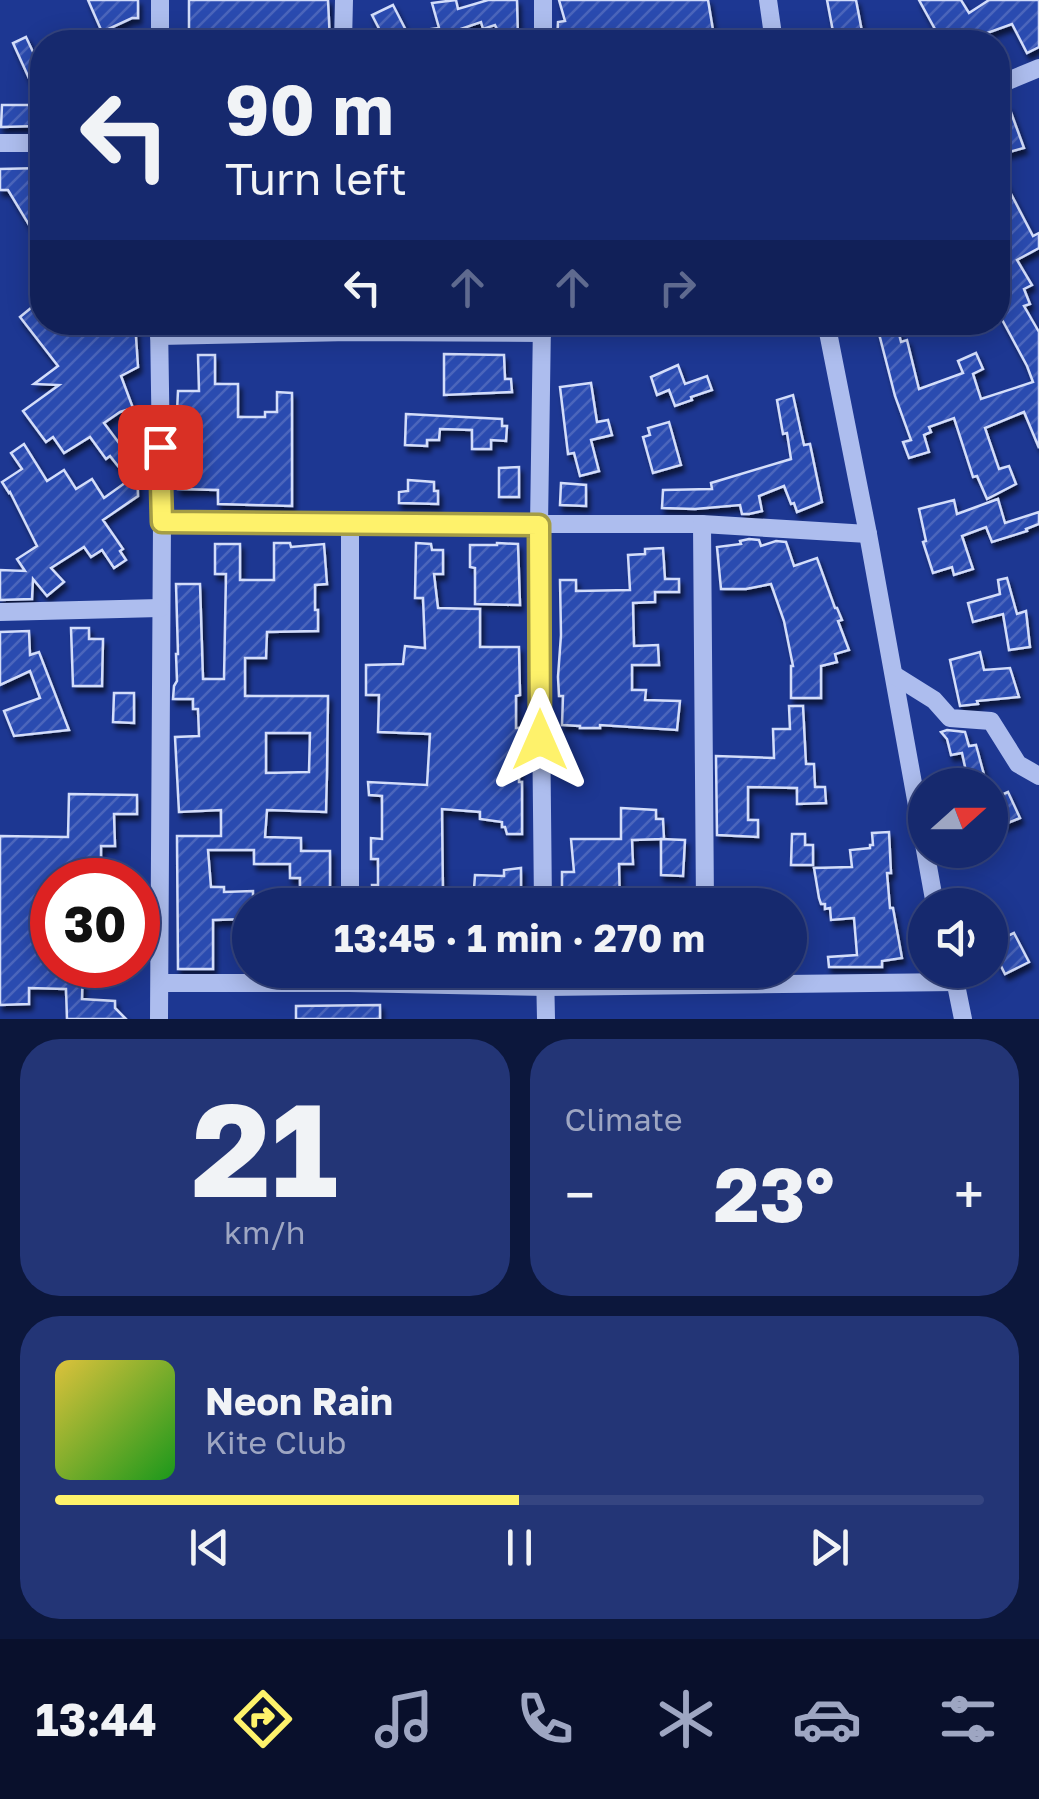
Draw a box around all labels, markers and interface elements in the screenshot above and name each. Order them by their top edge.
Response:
text: 90 m [225,66,394,150]
icon: left [60,70,190,200]
text: Turn left [225,151,407,205]
icon: left [335,260,390,315]
icon: ahead [440,260,495,315]
icon: ahead [545,260,600,315]
icon: right [650,260,705,315]
pin [118,405,203,490]
icon: arrive [133,420,188,475]
position arrow [488,688,592,792]
north arrow [908,768,1008,868]
map controls [908,768,1008,988]
speed limit sign: 30 [30,858,160,988]
button: sound [908,888,1008,988]
text: 13:45 · 1 min · 270 m [334,915,705,960]
text: 21 [192,1070,338,1226]
text: Climate [565,1100,683,1138]
text: 23° [714,1148,835,1239]
text: − [565,1161,595,1227]
text: + [954,1161,984,1227]
text: km/h [224,1213,305,1251]
text: Neon Rain [205,1378,393,1423]
text: Kite Club [205,1423,346,1461]
icon: previous [182,1520,237,1575]
icon: pause [492,1520,547,1575]
icon: next [802,1520,857,1575]
icon: directions [228,1684,298,1754]
icon: music [369,1684,439,1754]
icon: phone [510,1684,580,1754]
icon: climate [651,1684,721,1754]
icon: car [792,1684,862,1754]
icon: filters [933,1684,1003,1754]
text: 13:44 [36,1692,157,1746]

